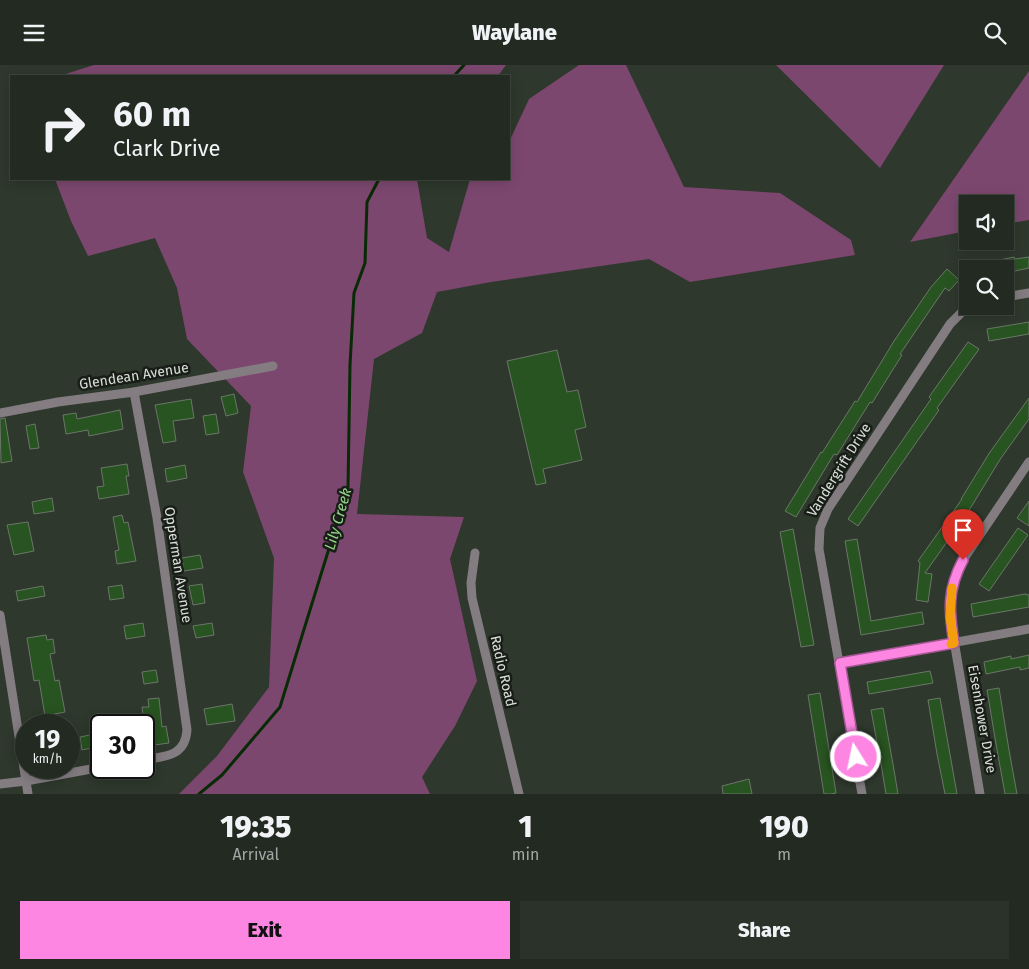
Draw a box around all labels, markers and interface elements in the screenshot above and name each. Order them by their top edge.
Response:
icon: menu [20,19,48,47]
text: Waylane [472,19,557,46]
icon: search [981,19,1009,47]
text: 60 m [113,93,191,135]
icon: right [30,95,95,160]
text: Clark Drive [113,135,221,162]
map controls [959,195,1014,315]
button: sound [959,195,1014,250]
button: search [959,260,1014,315]
street label: Glendean Avenue [78,359,190,393]
street label: Vandergrift Drive [803,420,875,520]
water label: Lily Creek [321,486,355,552]
street label: Opperman Avenue [160,506,196,624]
pin [942,509,984,560]
icon: arrive [949,516,977,544]
street label: Radio Road [487,634,519,708]
street label: Eisenhower Drive [964,663,1000,775]
speed limit sign: 30 [90,714,155,779]
text: 19 [35,725,60,755]
position arrow [829,730,881,782]
text: km/h [33,752,62,766]
text: 19:35 [220,809,291,845]
text: 1 [518,809,533,845]
text: 190 [760,809,809,845]
text: Arrival [232,845,279,864]
text: min [512,845,539,864]
text: m [777,845,791,864]
button: Exit [20,901,510,959]
button: Share [520,901,1009,959]

